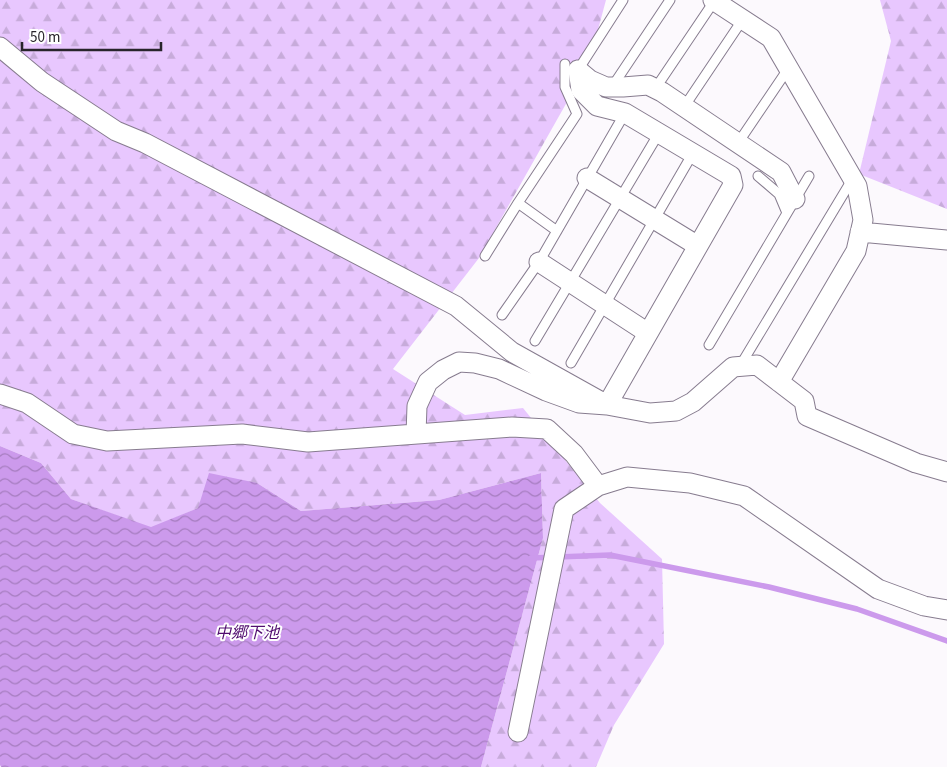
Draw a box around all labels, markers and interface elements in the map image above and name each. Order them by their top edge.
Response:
scale bar [22,20,161,52]
text: 50 m [30,27,60,48]
water label: 中郷下池 [215,622,281,644]

